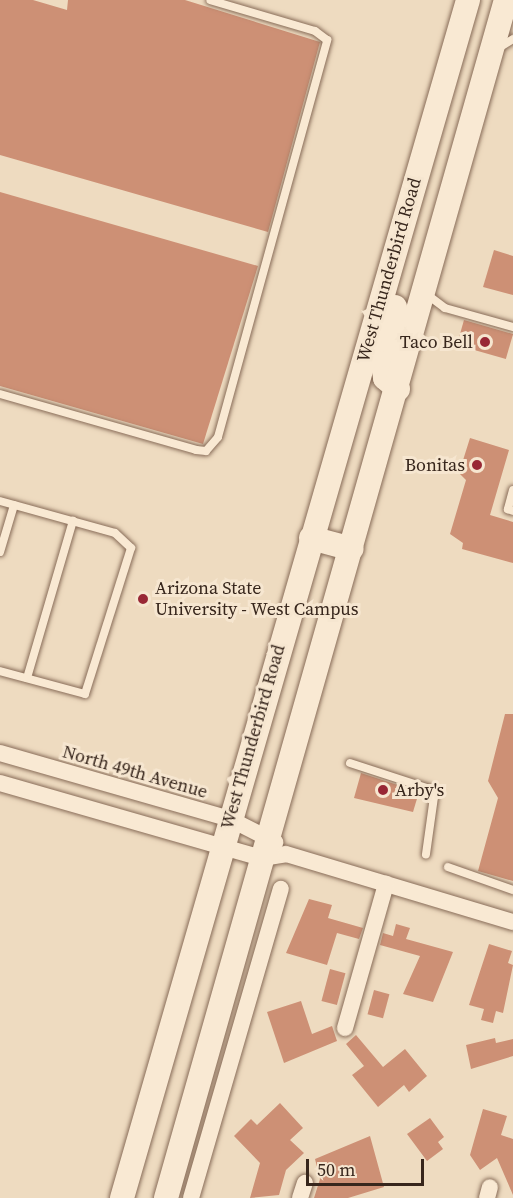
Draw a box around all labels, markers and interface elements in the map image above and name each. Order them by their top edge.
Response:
street label: West Thunderbird Road [352,175,426,365]
place label: Taco Bell [400,331,473,353]
marker: Taco Bell [478,335,492,349]
place label: Bonitas [405,454,465,476]
marker: Bonitas [470,458,484,472]
place label: Arizona State University - West Campus [155,578,359,620]
marker: Arizona State University - West Campus [136,592,150,606]
street label: West Thunderbird Road [216,642,290,832]
street label: North 49th Avenue [60,741,210,803]
place label: Arby's [395,779,444,801]
marker: Arby's [376,783,390,797]
scale bar [309,1147,428,1185]
text: 50 m [317,1157,355,1182]

